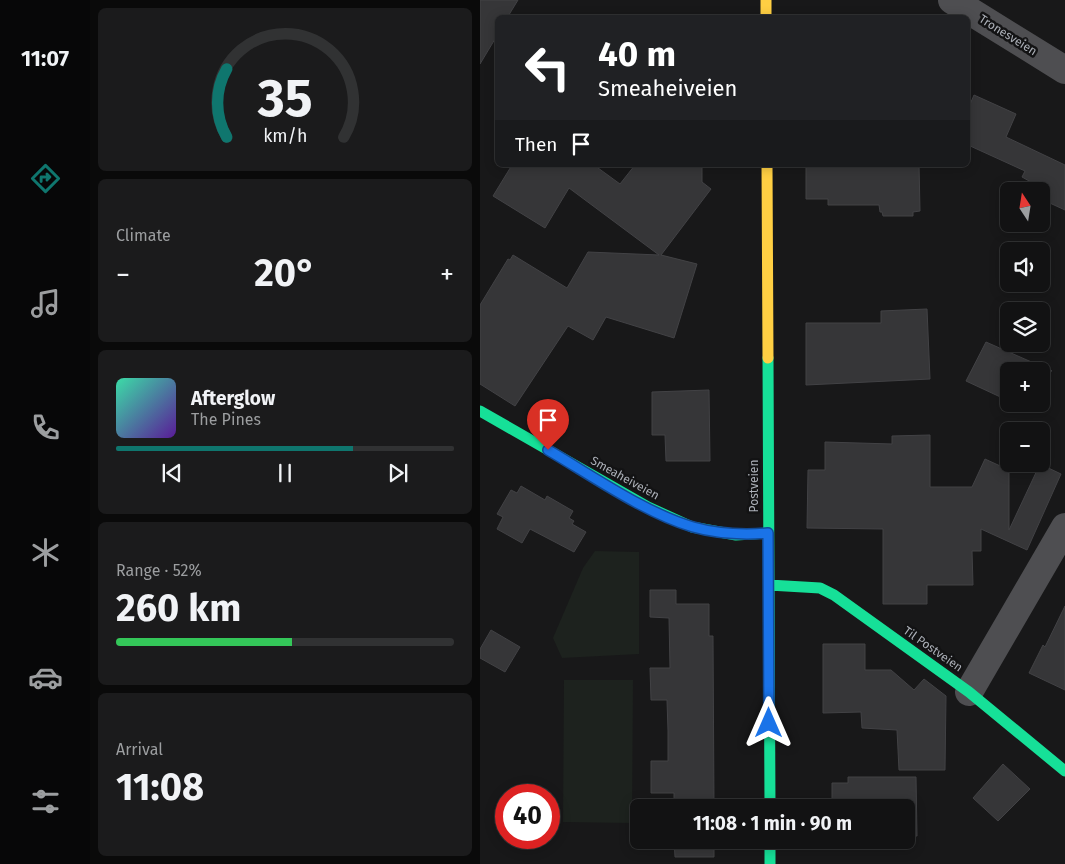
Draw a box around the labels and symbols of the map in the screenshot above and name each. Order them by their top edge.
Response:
street label: Tronesveien [977,12,1039,58]
north arrow [1000,182,1050,232]
pin [527,399,569,450]
street label: Smeaheiveien [588,453,662,503]
street label: Postveien [747,460,761,512]
street label: Til Postveien [901,623,965,675]
position arrow [742,696,794,748]
speed limit sign: 40 [495,784,560,849]

